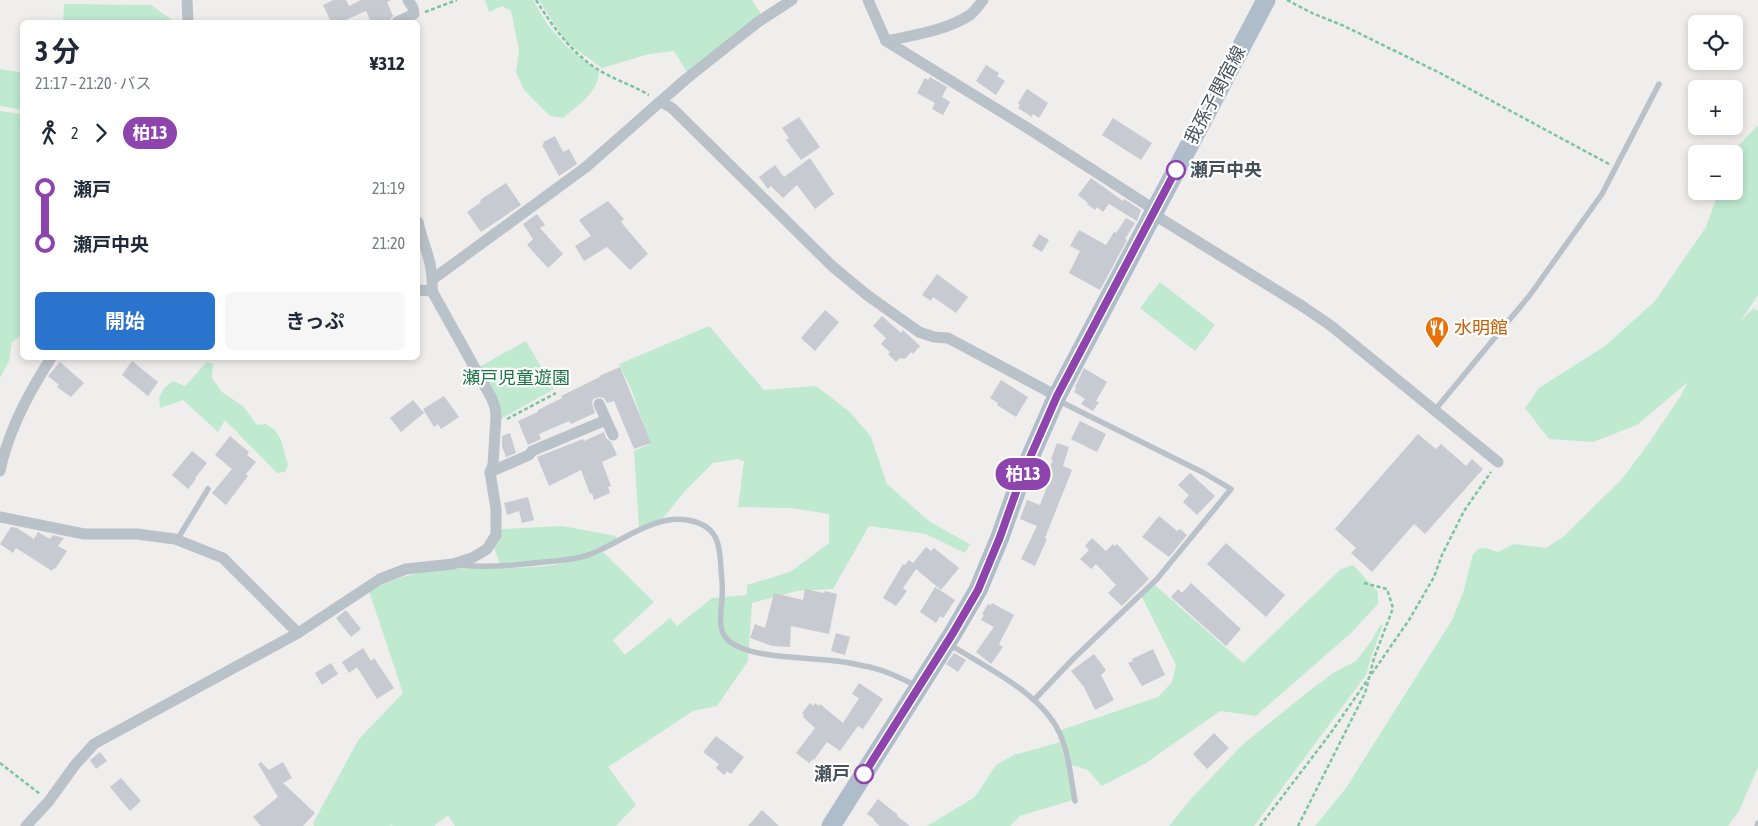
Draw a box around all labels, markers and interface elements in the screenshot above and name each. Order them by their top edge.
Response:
map controls [1688,15,1743,200]
button: locate [1688,15,1743,70]
text: 3 分 [35,35,80,67]
street label: 我孫子関宿線 [1180,42,1249,147]
text: ¥312 [370,52,405,74]
text: 21:17 – 21:20 · バス [35,74,151,92]
button: + [1688,80,1743,135]
icon: walk [35,119,63,147]
icon: forward [87,119,115,147]
text: 柏13 [133,122,167,143]
text: 2 [71,124,79,142]
button: − [1688,145,1743,200]
place label: 瀬戸中央 [1190,159,1262,180]
marker: 瀬戸中央 [1166,160,1186,180]
text: 瀬戸 [73,178,111,200]
text: 21:19 [372,179,405,197]
text: 瀬戸中央 [73,233,149,255]
text: 21:20 [372,234,405,252]
button: 開始 [35,292,215,350]
button: きっぷ [225,292,405,350]
restaurant icon: 水明館 [1424,315,1450,349]
place label: 水明館 [1454,317,1508,338]
park label: 瀬戸児童遊園 [462,367,570,388]
line badge: 柏13 [994,458,1052,490]
text: 柏13 [1006,463,1040,484]
place label: 瀬戸 [814,763,850,784]
marker: 瀬戸 [854,764,874,784]

